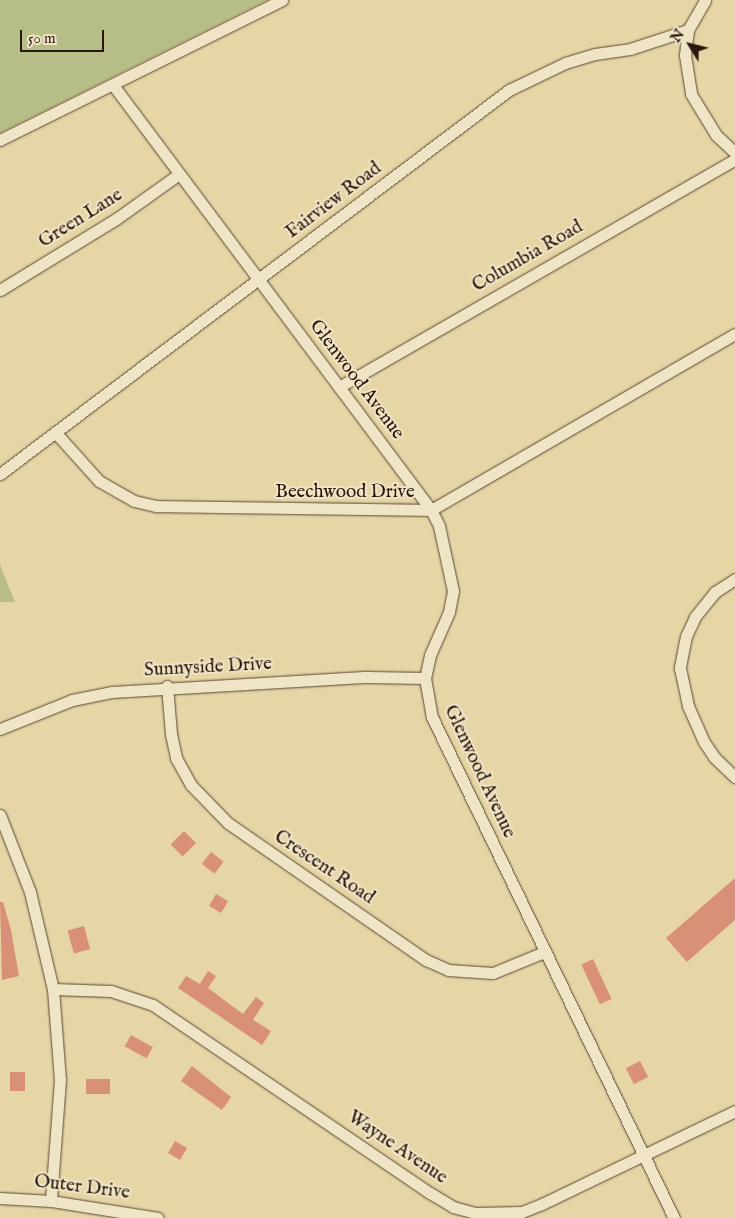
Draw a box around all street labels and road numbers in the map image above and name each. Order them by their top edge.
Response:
street label: Fairview Road [282,158,386,244]
street label: Green Lane [35,184,127,254]
street label: Columbia Road [469,216,587,298]
street label: Glenwood Avenue [304,316,408,444]
street label: Beechwood Drive [275,482,415,504]
street label: Sunnyside Drive [144,653,272,683]
street label: Glenwood Avenue [438,702,520,842]
street label: Crescent Road [269,826,379,910]
street label: Wayne Avenue [343,1106,451,1190]
street label: Outer Drive [33,1171,131,1205]

